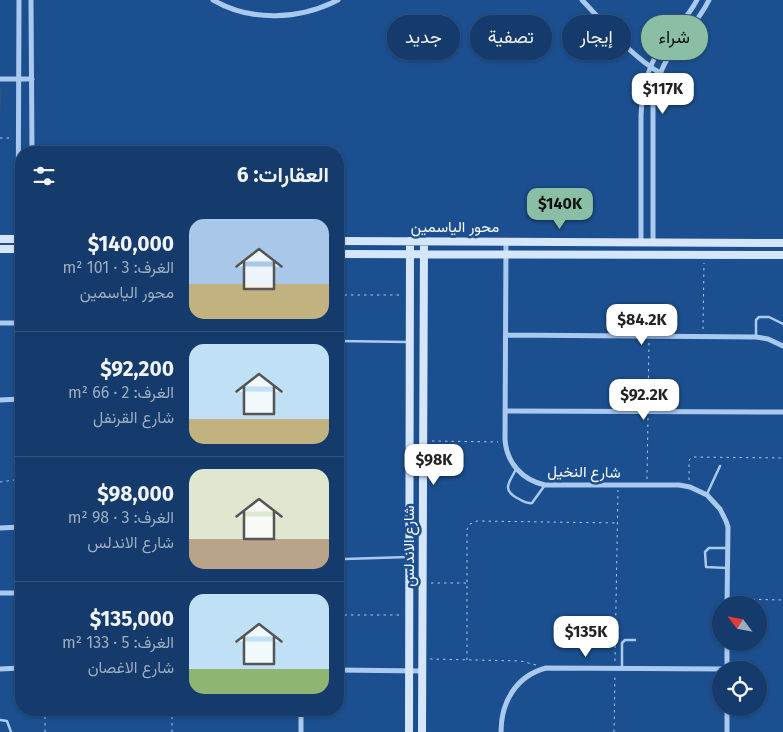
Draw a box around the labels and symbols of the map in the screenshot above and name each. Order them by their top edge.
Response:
pin: $117K [628,72,698,115]
pin: $140K [525,188,595,230]
street label: محور الياسمين [411,218,499,237]
pin: $84.2K [601,304,683,346]
pin: $92.2K [603,378,685,421]
pin: $98K [404,444,464,486]
street label: شارع النخيل [547,462,621,484]
street label: شارع الاندلس [400,505,420,587]
north arrow [712,596,768,651]
pin: $135K [551,616,621,658]

